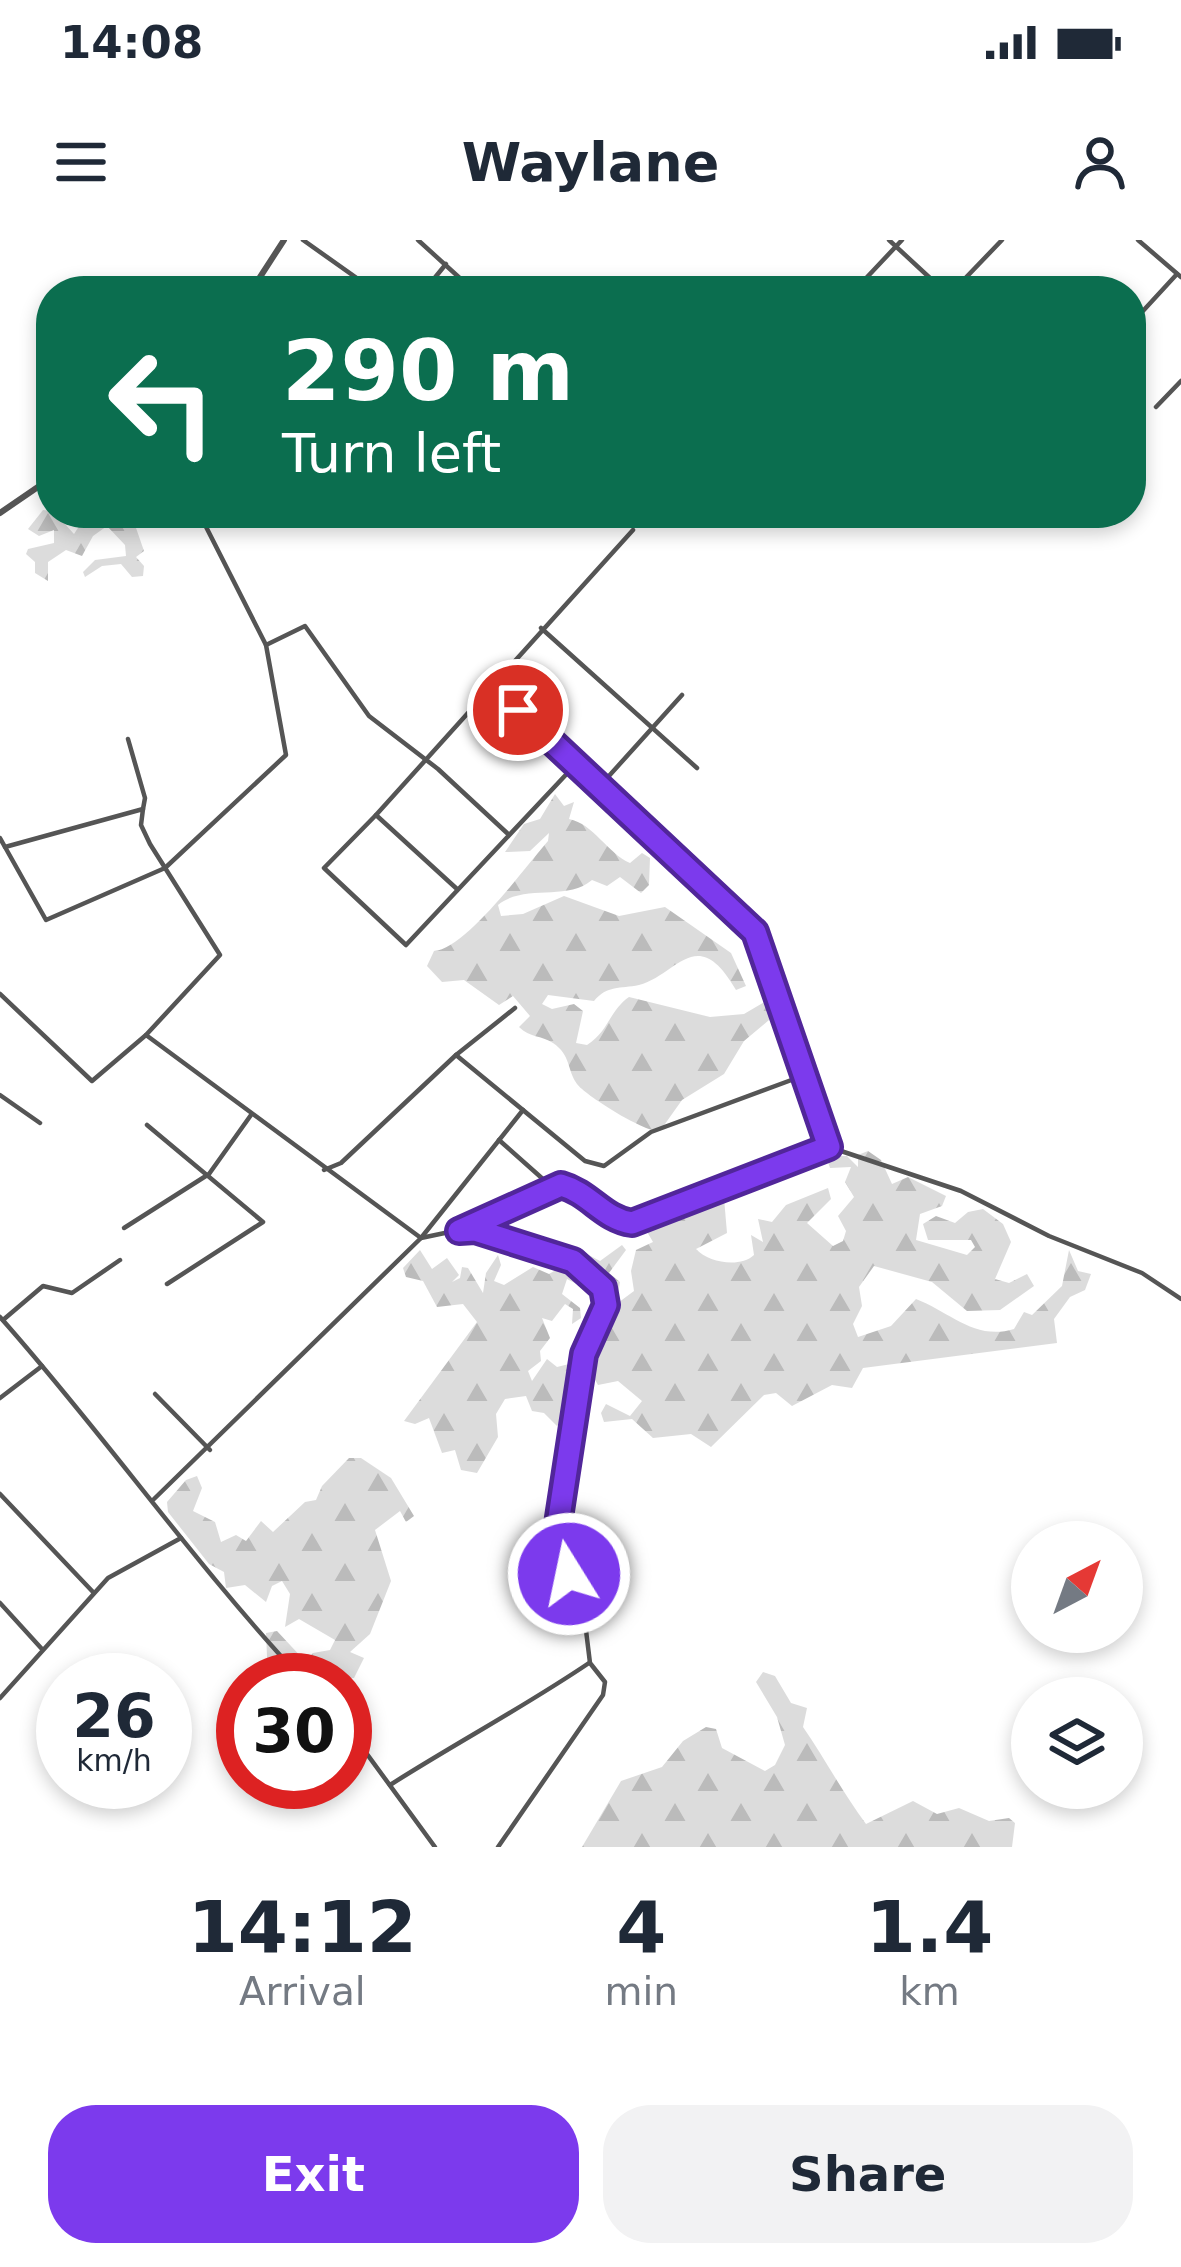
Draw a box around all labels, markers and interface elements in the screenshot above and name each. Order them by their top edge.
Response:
text: 14:08 [60,16,203,69]
icon: menu [48,129,114,195]
icon: person [1067,129,1133,195]
text: Waylane [462,131,719,194]
text: 290 m [282,322,574,420]
icon: left [84,324,240,480]
text: Turn left [282,422,501,485]
pin [467,659,569,761]
icon: arrive [485,677,551,743]
position arrow [506,1511,632,1637]
north arrow [1011,1521,1143,1653]
map controls [1011,1521,1143,1809]
speed limit sign: 30 [216,1653,372,1809]
button: layers [1011,1677,1143,1809]
text: 26 [72,1681,156,1751]
text: km/h [76,1743,152,1778]
text: 14:12 [188,1885,417,1969]
text: 4 [616,1885,666,1969]
text: 1.4 [866,1885,993,1969]
text: Arrival [239,1969,366,2014]
text: min [605,1969,678,2014]
text: km [899,1969,960,2014]
button: Exit [48,2105,579,2243]
button: Share [603,2105,1133,2243]

